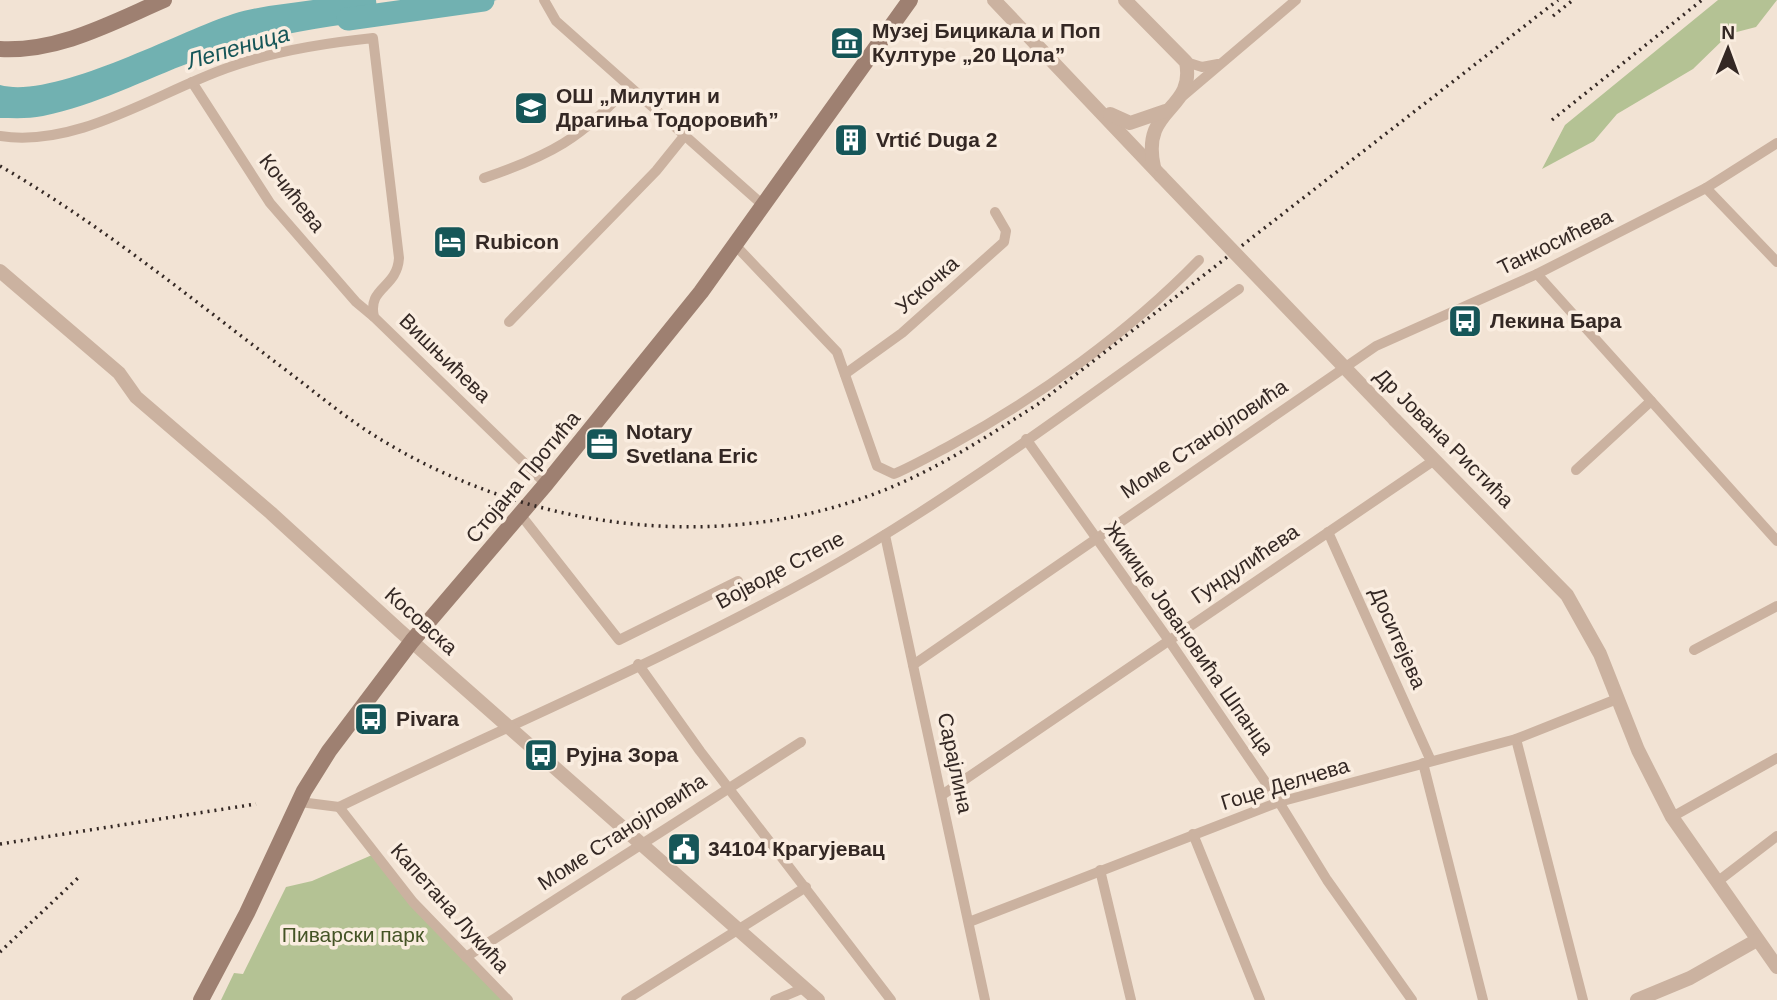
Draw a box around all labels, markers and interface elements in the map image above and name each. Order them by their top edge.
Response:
north arrow [1693,14,1763,84]
place label: Музеј Бицикала и Поп Културе „20 Цола” [872,19,1101,66]
water label: Лепеница [182,20,292,75]
text: N [1721,22,1735,43]
museum icon: Музеј Бицикала и Поп Културе „20 Цола” [828,24,866,62]
place label: ОШ „Милутин и Драгиња Тодоровић” [556,84,779,131]
school or university icon: ОШ „Милутин и Драгиња Тодоровић” [512,89,550,127]
building icon: Vrtić Duga 2 [832,121,870,159]
place label: Vrtić Duga 2 [876,128,997,151]
street label: Кочићева [255,149,330,236]
street label: Танкосићева [1494,204,1616,279]
hotel icon: Rubicon [431,223,469,261]
place label: Rubicon [475,230,559,253]
street label: Ускочка [891,251,963,318]
bus stop icon: Лекина Бара [1446,302,1484,340]
street label: Вишњићева [395,309,496,407]
place label: Лекина Бара [1490,309,1622,332]
street label: Др Јована Ристића [1370,364,1519,512]
street label: Моме Станојловића [1116,374,1292,503]
street label: Стојана Протића [461,406,584,547]
place label: Notary Svetlana Eric [626,420,758,467]
office icon: Notary Svetlana Eric [583,425,621,463]
street label: Жикице Јовановића Шпанца [1100,517,1279,759]
street label: Гундулићева [1187,519,1303,608]
street label: Војводе Степе [712,526,848,613]
street label: Косовска [381,582,462,659]
street label: Доситејева [1366,584,1431,692]
bus stop icon: Pivara [352,700,390,738]
place label: Pivara [396,707,459,730]
street label: Сарајлина [934,710,977,816]
bus stop icon: Рујна Зора [522,736,560,774]
place label: Рујна Зора [566,743,679,766]
street label: Гоце Делчева [1218,753,1352,814]
street label: Моме Станојловића [533,768,710,895]
public building icon: 34104 Крагујевац [665,830,703,868]
place label: 34104 Крагујевац [708,837,885,860]
street label: Капетана Лукића [387,839,514,977]
park label: Пиварски парк [282,923,425,946]

